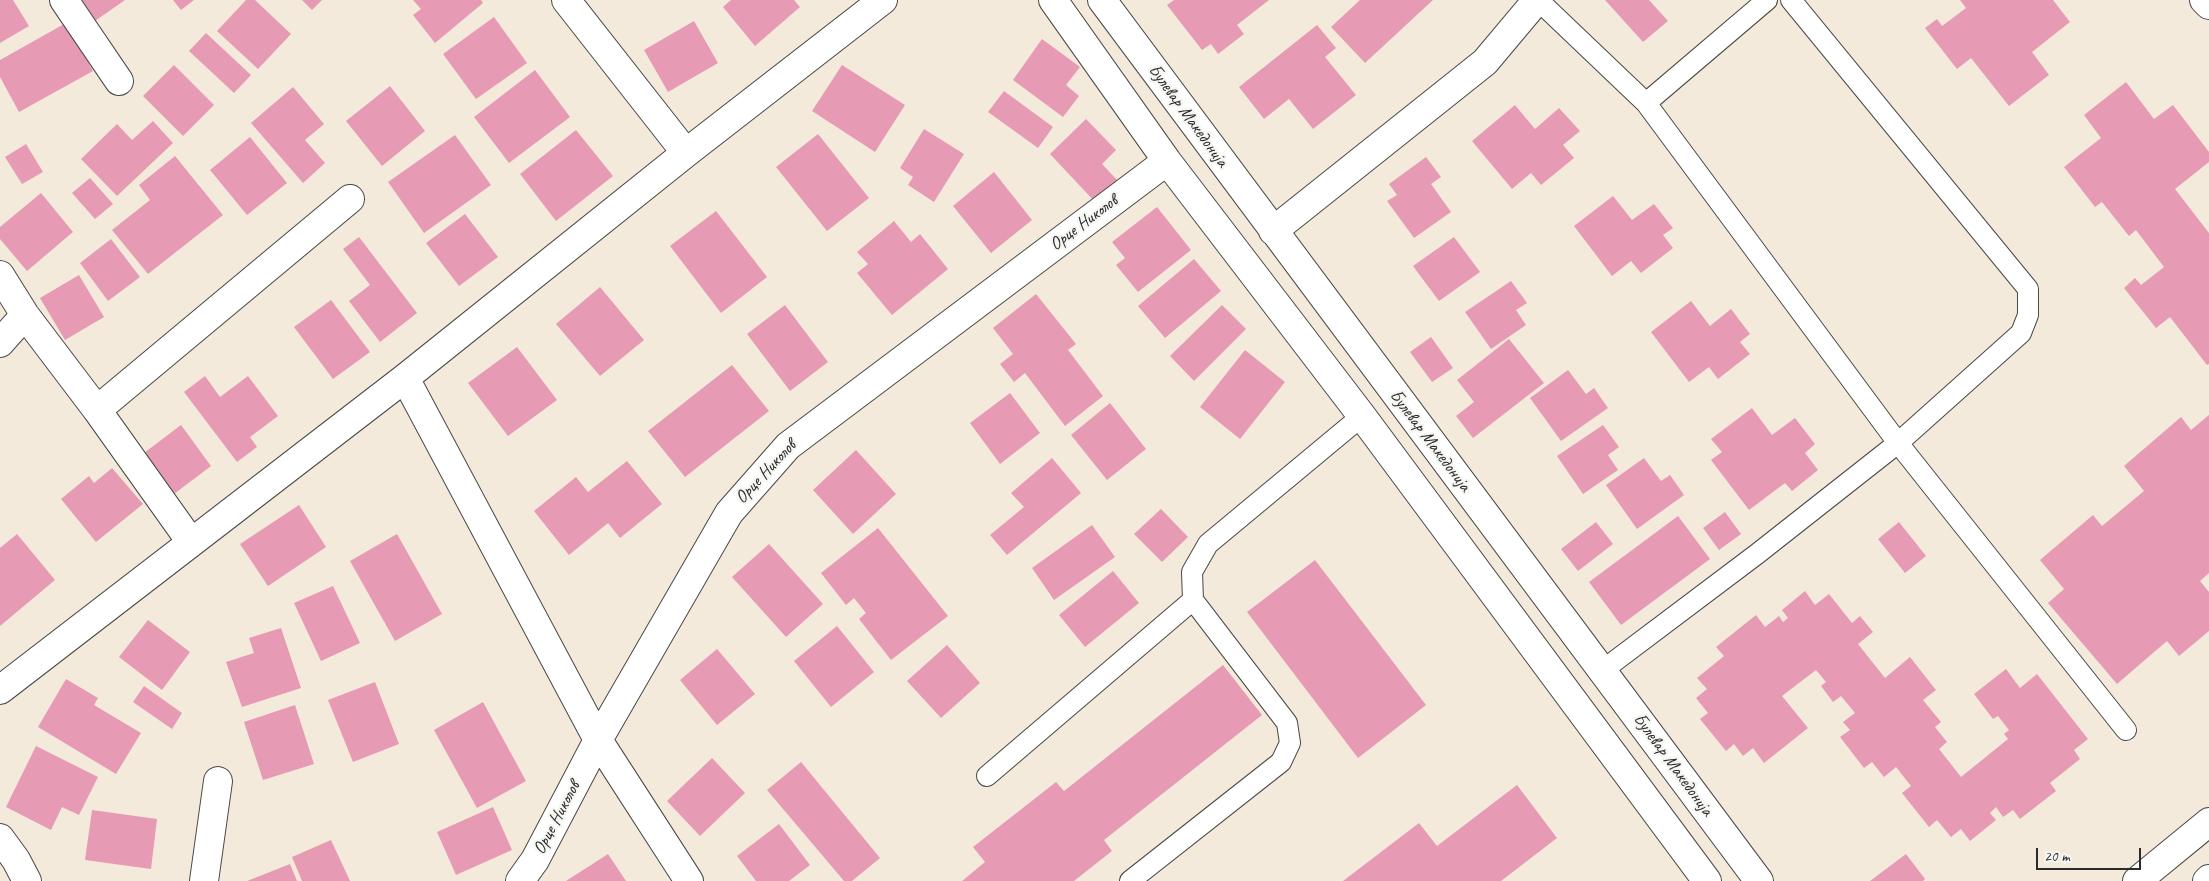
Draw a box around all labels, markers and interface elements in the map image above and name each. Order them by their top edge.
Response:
street label: Булевар Македонија [1143,60,1233,172]
street label: Орце Николов [1046,190,1122,256]
street label: Булевар Македонија [1385,386,1475,496]
street label: Орце Николов [731,436,801,508]
street label: Булевар Македонија [1628,709,1718,821]
street label: Орце Николов [529,778,585,858]
scale bar [2039,838,2144,870]
text: 20 m [2044,847,2070,866]

